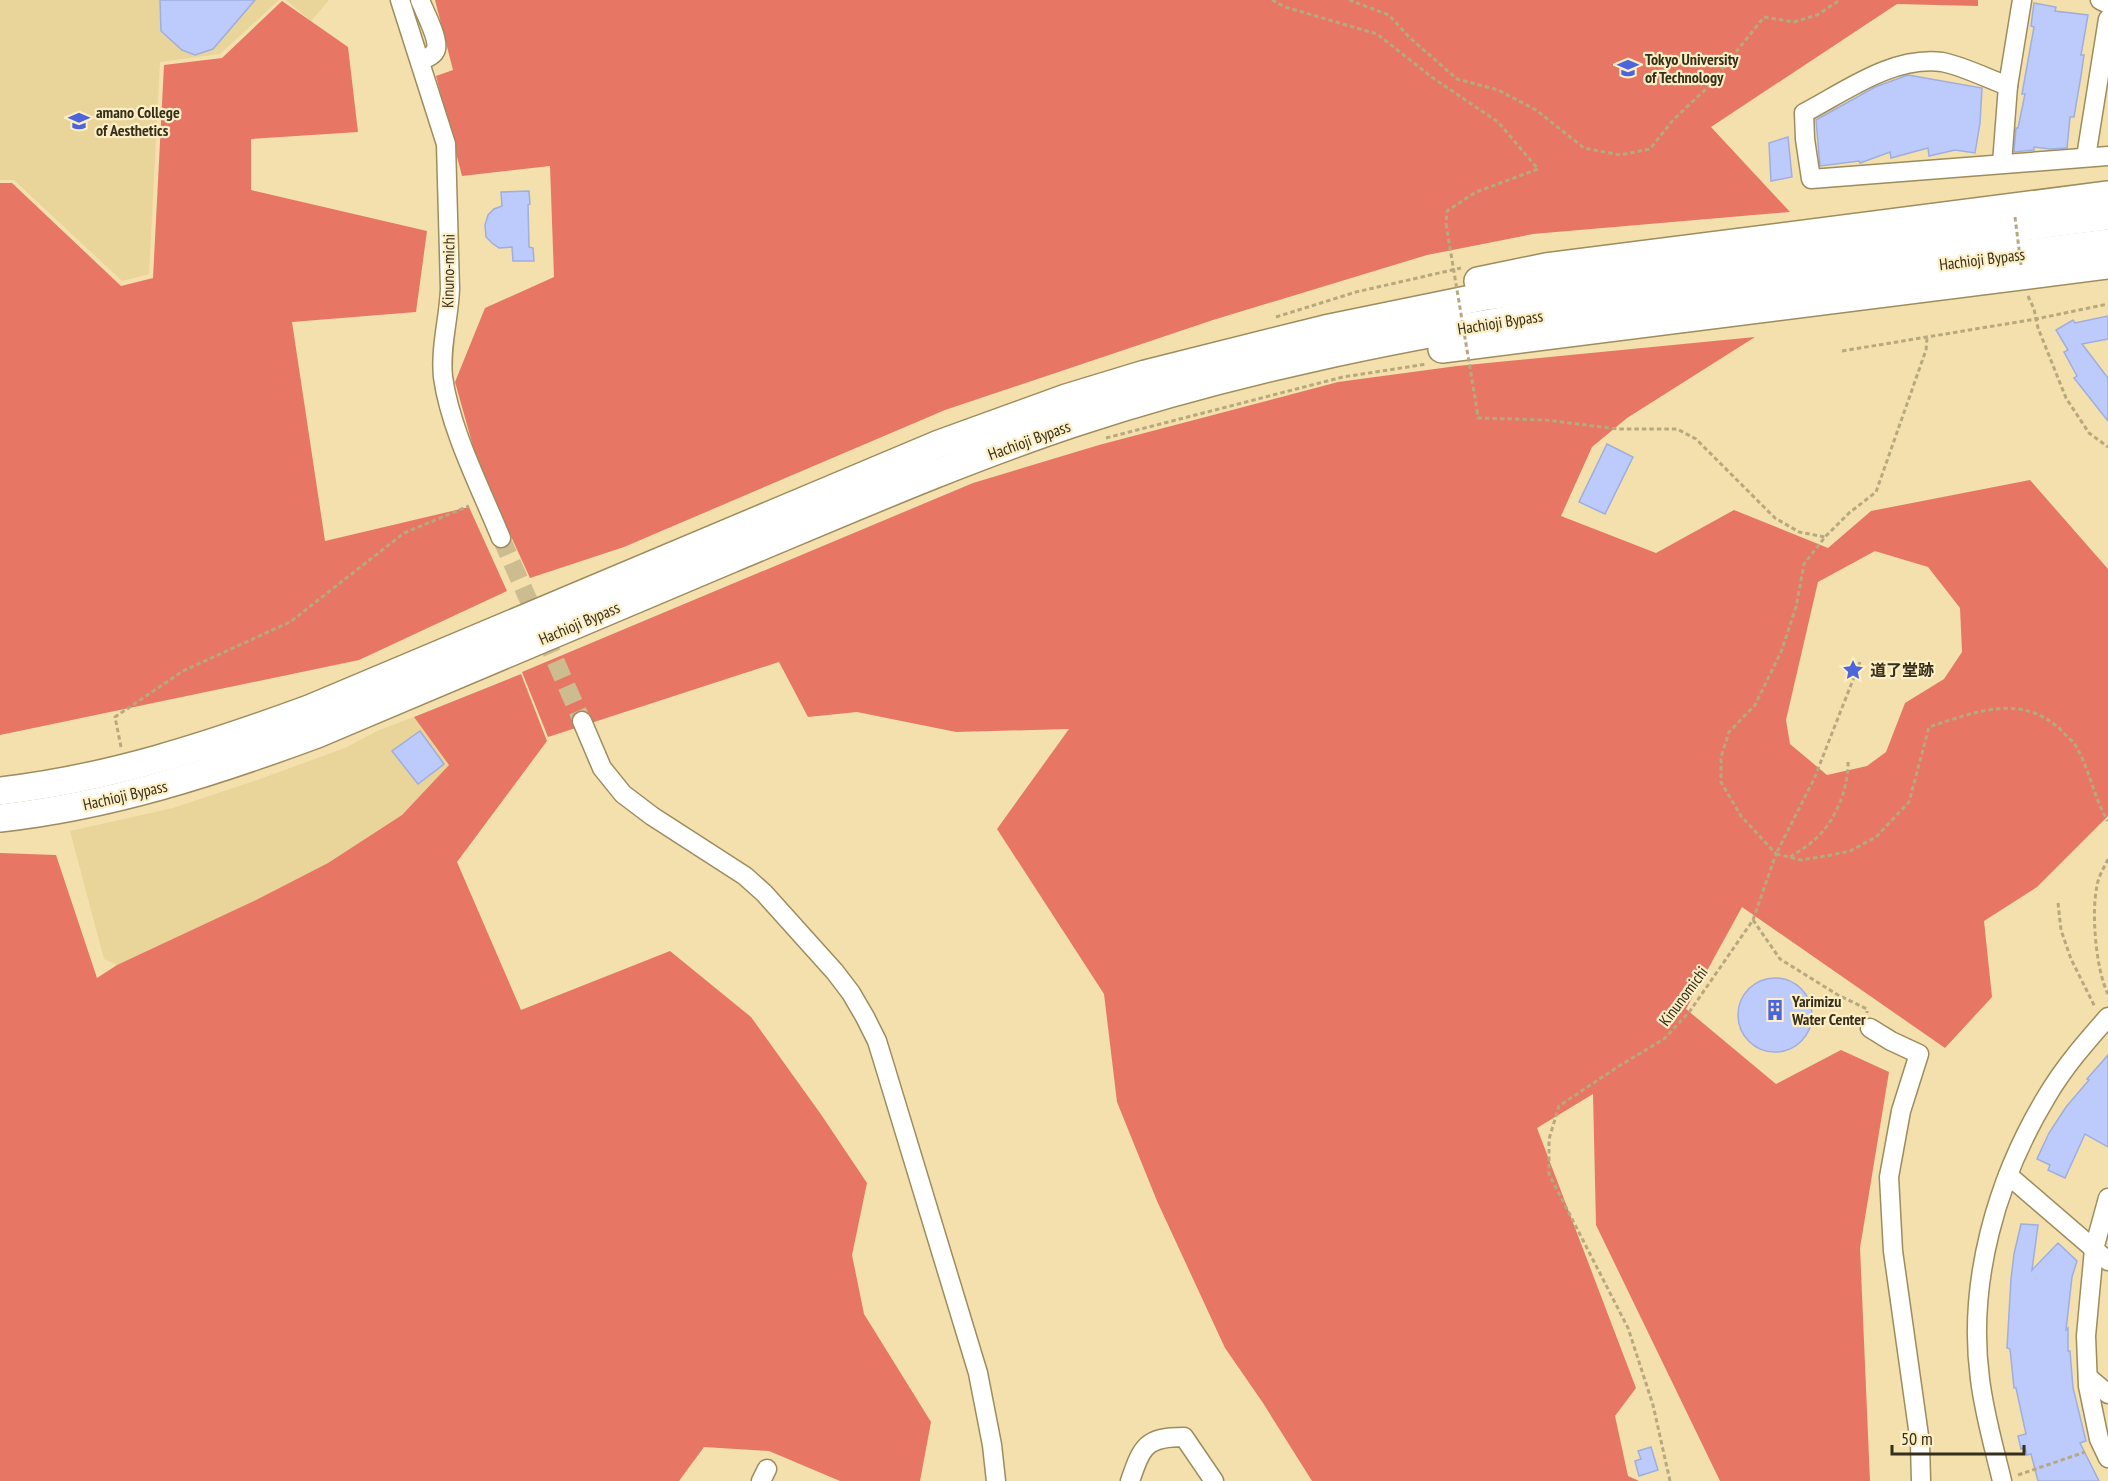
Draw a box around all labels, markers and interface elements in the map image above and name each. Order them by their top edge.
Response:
place label: Tokyo University of Technology [1645,49,1739,87]
school or university icon: Tokyo University of Technology [1616,56,1640,80]
place label: amano College of Aesthetics [96,102,180,140]
school or university icon: amano College of Aesthetics [67,109,91,133]
street label: Kinuno-michi [437,234,459,308]
street label: Hachioji Bypass [1938,244,2026,274]
street label: Hachioji Bypass [1456,305,1544,339]
street label: Hachioji Bypass [985,416,1073,464]
street label: Hachioji Bypass [535,597,623,649]
place icon: 道了堂跡 [1841,658,1865,682]
place label: 道了堂跡 [1870,660,1934,680]
street label: Hachioji Bypass [81,776,169,814]
street label: Kinunomichi [1654,962,1712,1030]
place label: Yarimizu Water Center [1791,991,1866,1029]
building icon: Yarimizu Water Center [1763,998,1787,1022]
scale bar [1892,1418,2024,1456]
text: 50 m [1901,1427,1933,1450]

